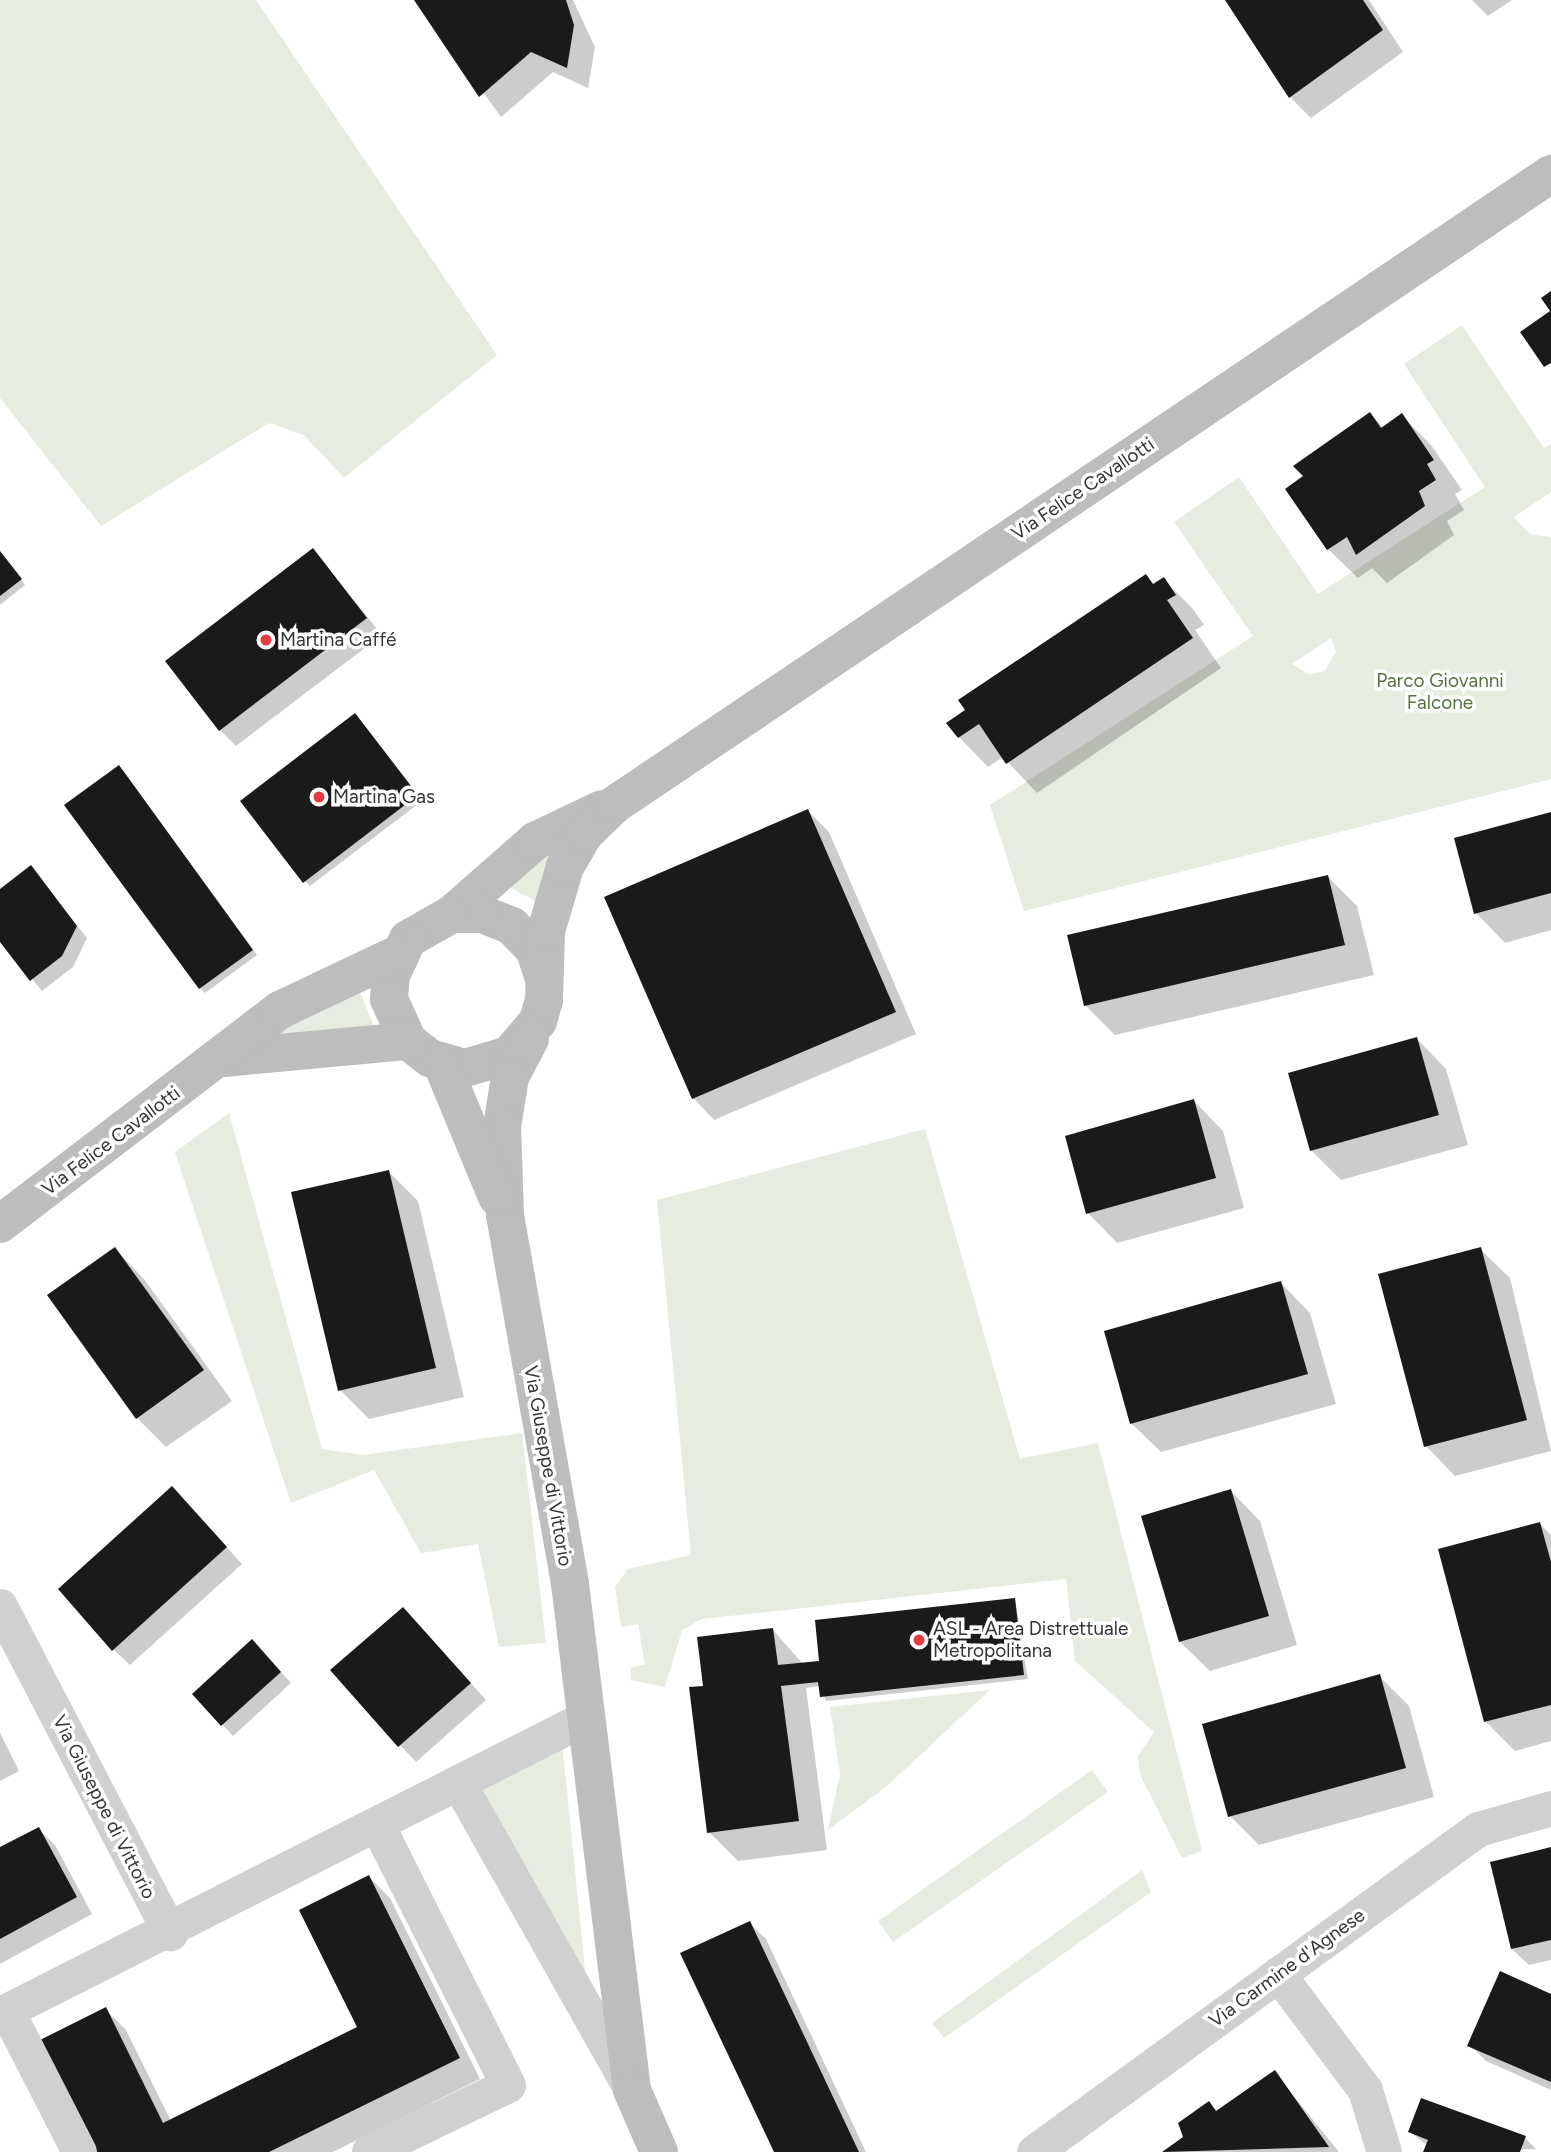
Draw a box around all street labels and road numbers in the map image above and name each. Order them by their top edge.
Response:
street label: Via Felice Cavallotti [1007,433,1159,545]
street label: Via Felice Cavallotti [37,1082,185,1200]
street label: Via Giuseppe di Vittorio [519,1364,577,1568]
street label: Via Giuseppe di Vittorio [48,1711,160,1903]
street label: Via Carmine d'Agnese [1205,1904,1369,2032]

